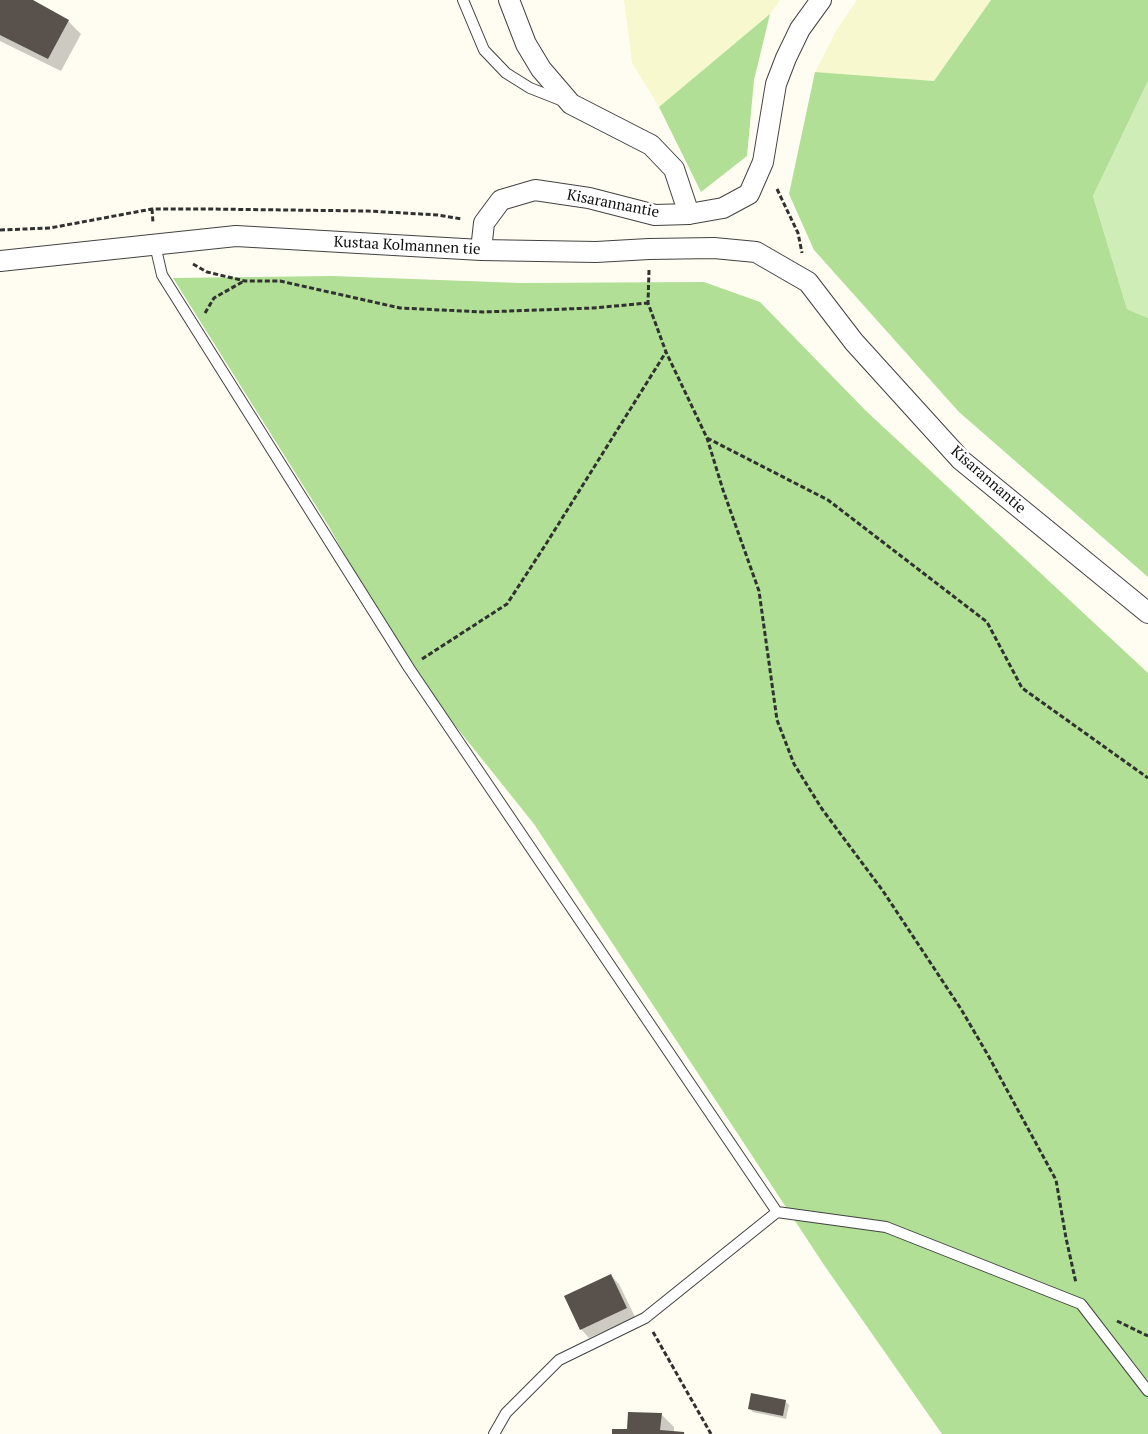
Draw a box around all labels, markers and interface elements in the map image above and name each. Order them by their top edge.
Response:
street label: Kisarannantie [565,186,661,222]
street label: Kustaa Kolmannen tie [333,233,481,259]
street label: Kisarannantie [947,443,1029,517]

